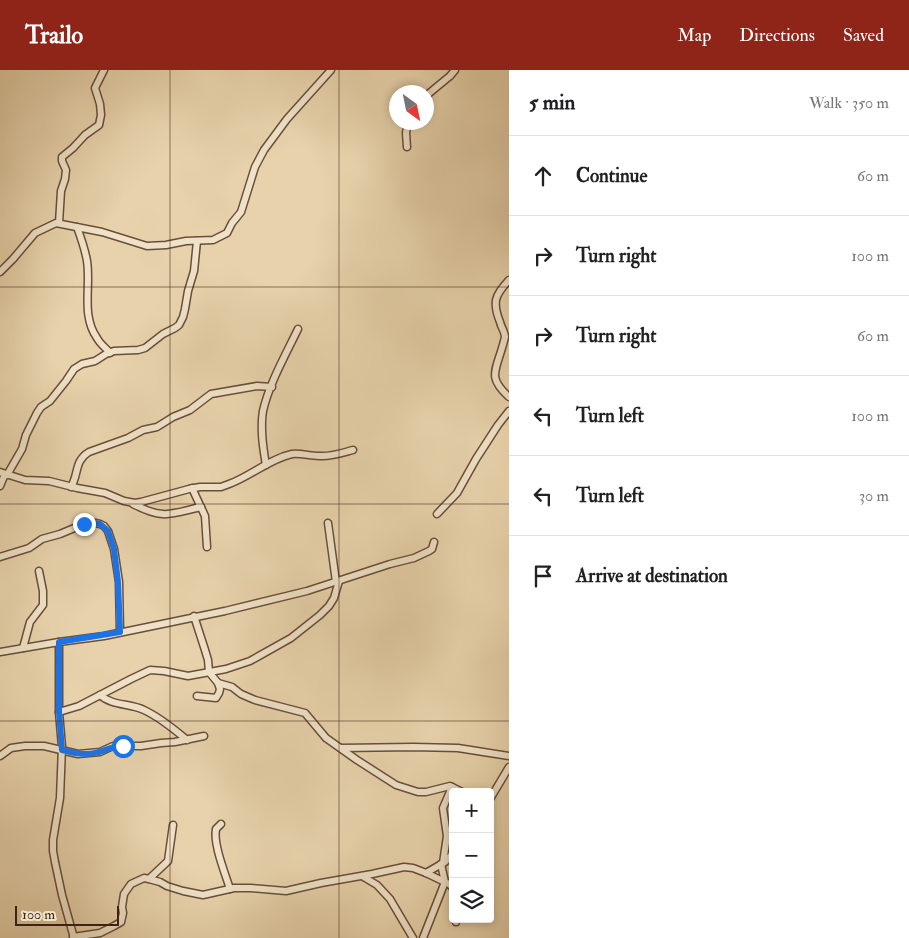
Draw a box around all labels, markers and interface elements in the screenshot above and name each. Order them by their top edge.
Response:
text: Trailo [25,20,83,51]
text: Map [678,24,711,47]
text: Directions [739,24,815,47]
text: Saved [843,24,884,47]
north arrow [389,85,434,130]
text: 5 min [529,89,575,116]
text: Walk · 350 m [809,93,889,113]
icon: ahead [529,162,557,190]
text: Continue [576,164,647,188]
text: 60 m [857,166,889,186]
icon: right [529,242,557,270]
text: Turn right [576,244,656,268]
text: 100 m [851,246,889,266]
icon: right [529,322,557,350]
text: Turn right [576,324,656,348]
text: 60 m [857,326,889,346]
icon: left [529,402,557,430]
text: Turn left [576,404,644,428]
text: 100 m [851,406,889,426]
icon: left [529,482,557,510]
text: Turn left [576,484,644,508]
text: 30 m [859,486,889,506]
route end [73,513,96,536]
icon: arrive [529,562,557,590]
text: Arrive at destination [576,564,728,588]
route start [112,735,135,758]
map controls [449,788,494,923]
button: + [449,788,494,833]
button: − [449,833,494,878]
button: layers [449,878,494,923]
scale bar [15,903,119,926]
text: 100 m [22,906,55,923]

